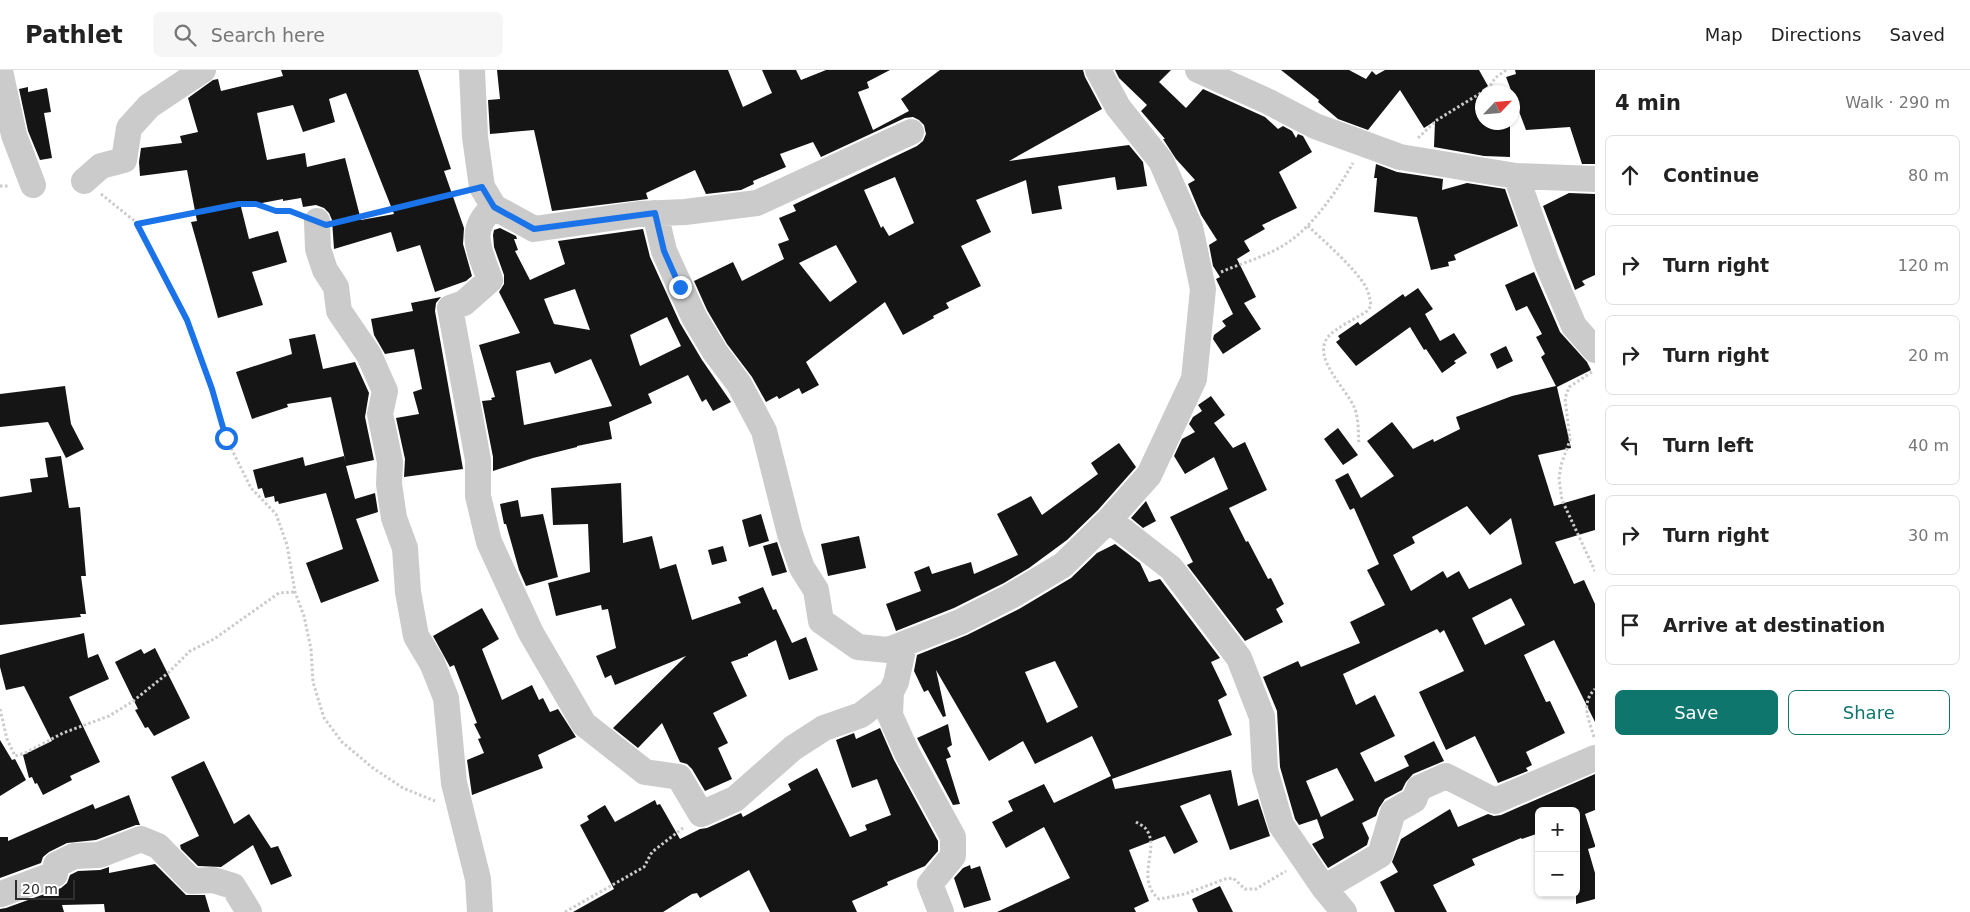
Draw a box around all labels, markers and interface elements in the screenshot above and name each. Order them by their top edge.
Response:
search box [153,12,503,57]
text: Pathlet [25,21,123,49]
icon: search [171,21,199,49]
text: Search here [211,24,325,46]
text: Map [1705,24,1743,45]
text: Directions [1771,24,1861,45]
text: Saved [1889,24,1945,45]
north arrow [1475,85,1520,130]
text: 4 min [1615,91,1681,115]
text: Walk · 290 m [1845,93,1950,112]
icon: ahead [1616,161,1644,189]
text: Continue [1663,164,1759,186]
text: 80 m [1908,166,1949,185]
icon: right [1616,251,1644,279]
text: Turn right [1663,254,1769,276]
text: 120 m [1898,256,1949,275]
route end [669,276,692,299]
icon: right [1616,341,1644,369]
text: Turn right [1663,344,1769,366]
text: 20 m [1908,346,1949,365]
route start [215,427,238,450]
icon: left [1616,431,1644,459]
text: Turn left [1663,434,1754,456]
text: 40 m [1908,436,1949,455]
icon: right [1616,521,1644,549]
text: Turn right [1663,524,1769,546]
text: 30 m [1908,526,1949,545]
icon: arrive [1616,611,1644,639]
text: Arrive at destination [1663,614,1885,636]
button: Save [1615,690,1778,735]
button: Share [1788,690,1950,735]
map controls [1535,807,1580,897]
button: + [1535,807,1580,852]
button: − [1535,852,1580,897]
scale bar [15,877,75,900]
text: 20 m [22,881,58,897]

